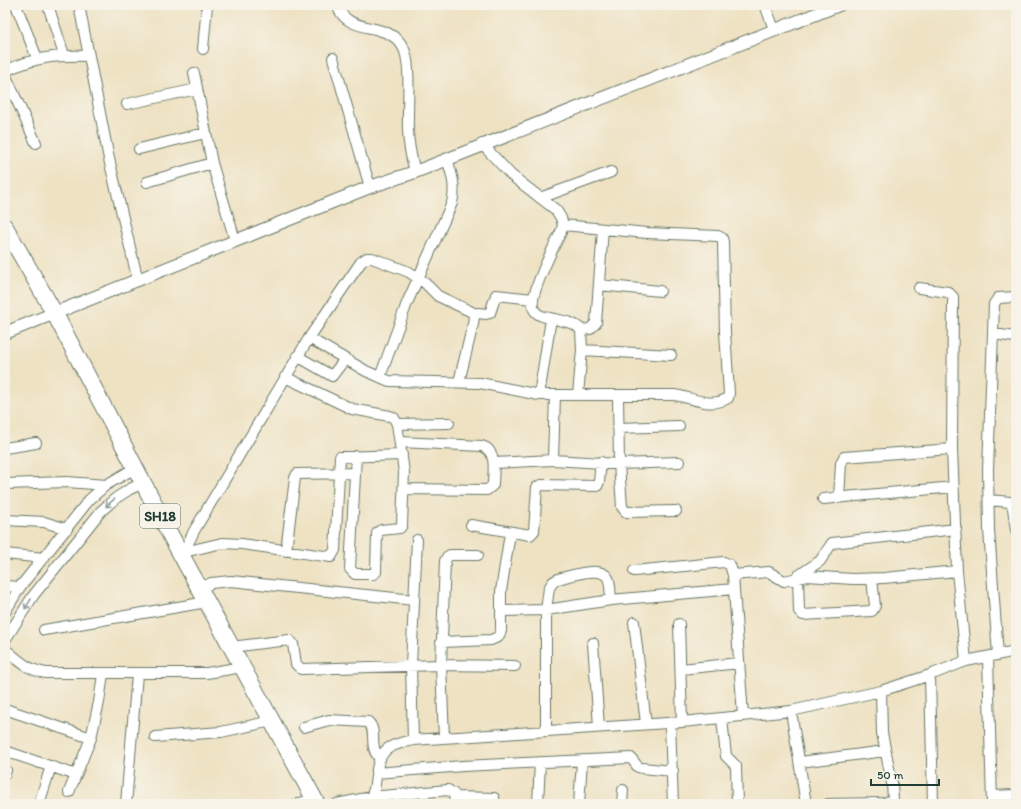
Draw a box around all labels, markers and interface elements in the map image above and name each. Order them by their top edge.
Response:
one-way arrow [105,498,115,508]
road number: SH18 [140,504,180,528]
one-way arrow [24,598,32,610]
scale bar [871,761,939,787]
text: 50 m [877,768,903,782]

